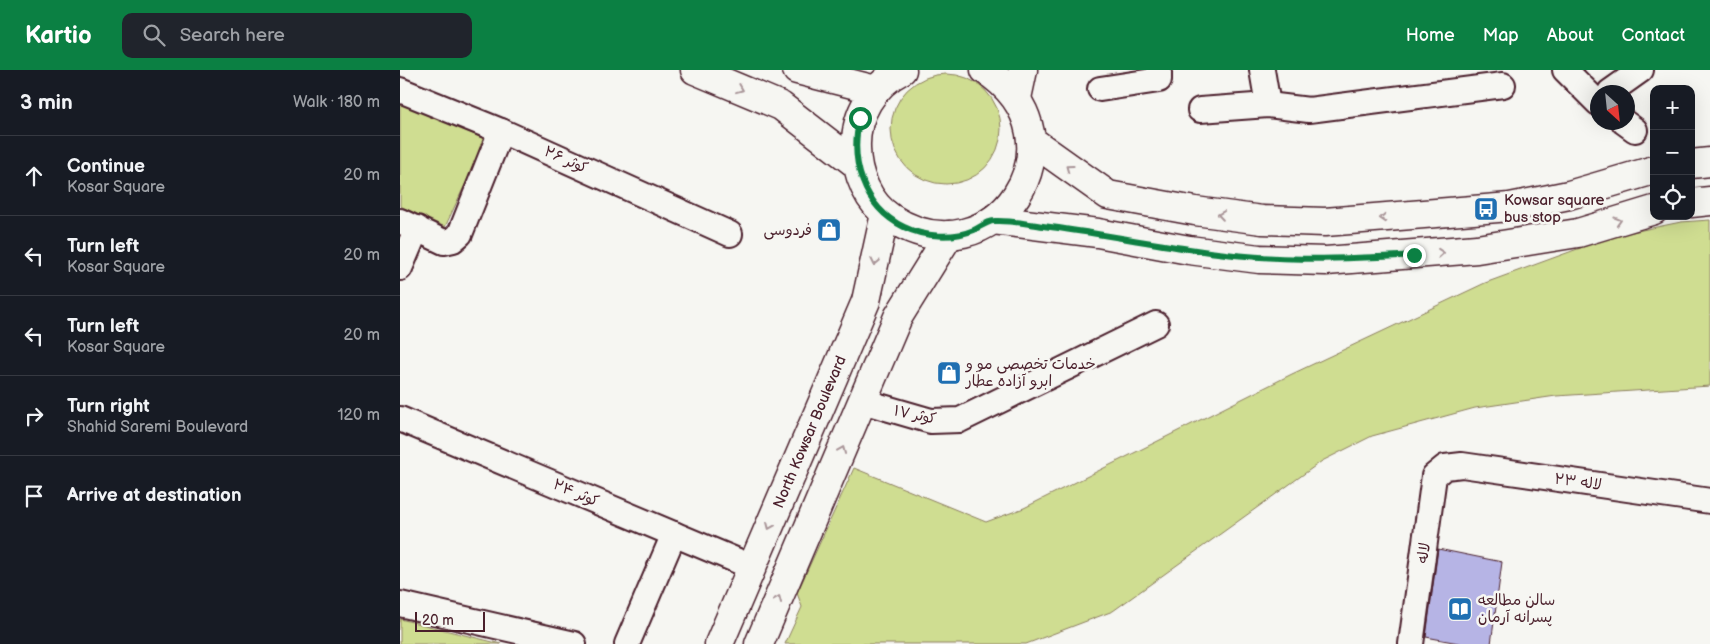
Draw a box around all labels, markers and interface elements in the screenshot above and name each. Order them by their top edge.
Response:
search box [122,13,472,58]
text: Kartio [25,21,92,50]
icon: search [140,21,168,49]
text: Search here [180,24,285,47]
text: Home [1406,25,1455,46]
text: Map [1483,25,1519,46]
text: About [1547,25,1594,46]
text: Contact [1622,25,1685,46]
one-way arrow [735,82,744,93]
north arrow [1590,85,1635,130]
map controls [1650,85,1695,220]
button: + [1650,85,1695,130]
text: 3 min [20,90,73,115]
text: Walk · 180 m [293,93,380,112]
route start [849,107,872,130]
button: − [1650,130,1695,175]
street label: کوثر ۲۶ [541,142,591,178]
text: Continue [67,155,145,178]
icon: ahead [20,162,48,190]
one-way arrow [1066,165,1075,173]
text: 20 m [344,166,380,185]
button: locate [1650,175,1695,220]
text: Kosar Square [67,178,165,197]
place label: Kowsar square bus stop [1504,191,1605,227]
bus stop icon: Kowsar square bus stop [1473,196,1499,222]
one-way arrow [1217,210,1225,221]
one-way arrow [1379,213,1387,224]
one-way arrow [1613,216,1621,226]
shop icon: فردوسی [816,217,842,243]
place label: فردوسی [763,221,812,240]
text: Turn left [67,235,139,258]
icon: left [20,242,48,270]
route end [1403,244,1426,267]
text: 20 m [344,246,380,265]
one-way arrow [1437,247,1445,258]
text: Kosar Square [67,258,165,277]
one-way arrow [870,258,881,267]
text: Turn left [67,315,139,338]
icon: left [20,322,48,350]
text: 20 m [344,326,380,345]
text: Kosar Square [67,338,165,357]
street label: North Kowsar Boulevard [769,353,851,511]
place label: خدمات تخصصی مو و ابرو آزاده عطار [965,355,1096,391]
shop icon: خدمات تخصصی مو و ابرو آزاده عطار [936,360,962,386]
text: Turn right [67,395,150,418]
street label: کوثر ۱۷ [892,401,938,429]
icon: right [20,402,48,430]
text: 120 m [337,406,380,425]
text: Shahid Saremi Boulevard [67,418,248,437]
one-way arrow [835,446,846,455]
street label: لاله ۲۳ [1553,469,1603,495]
street label: کوثر ۲۴ [550,475,602,511]
icon: arrive [20,482,48,510]
text: Arrive at destination [67,484,242,507]
one-way arrow [765,521,776,530]
street label: لاله [1413,541,1435,565]
place label: سالن مطالعه پسرانه آرمان [1478,591,1555,627]
one-way arrow [771,595,782,604]
library icon: سالن مطالعه پسرانه آرمان [1447,596,1473,622]
scale bar [415,609,485,632]
text: 20 m [422,612,454,629]

